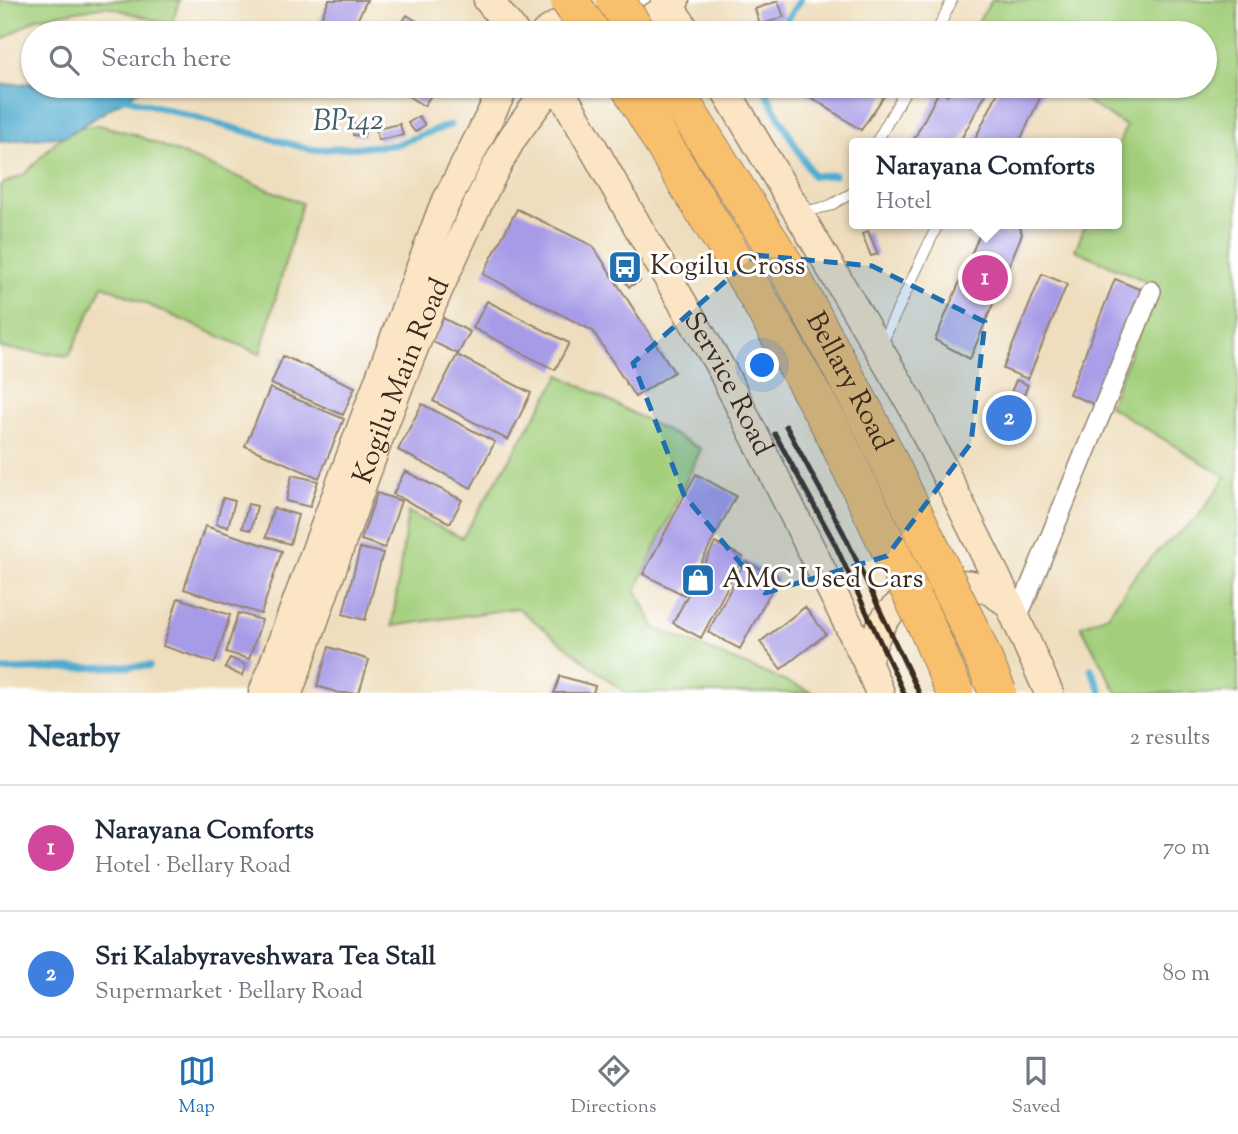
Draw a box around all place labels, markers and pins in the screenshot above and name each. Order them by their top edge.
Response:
place label: Kogilu Cross [650,247,806,287]
bus stop icon: Kogilu Cross [606,248,644,286]
pin: 1 [962,252,1008,304]
pin: 2 [986,392,1032,444]
place label: AMC Used Cars [722,560,923,600]
shop icon: AMC Used Cars [679,561,717,599]

